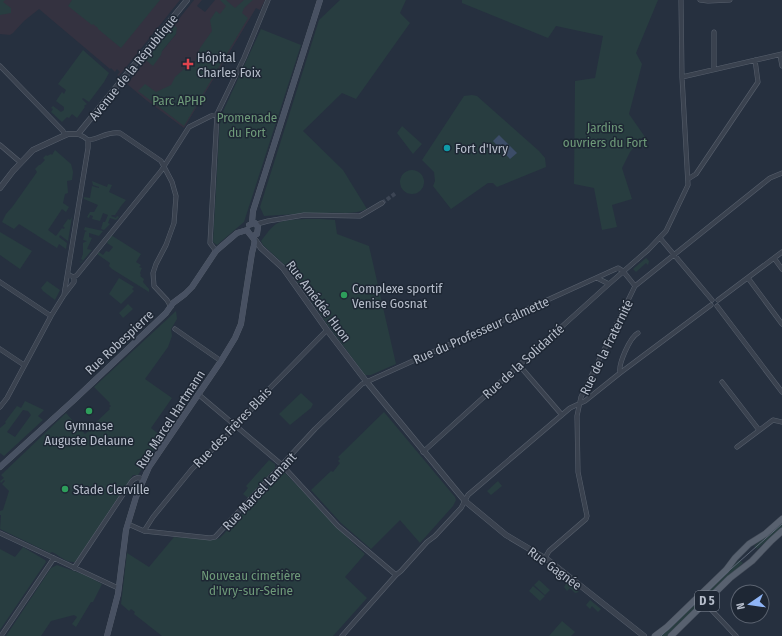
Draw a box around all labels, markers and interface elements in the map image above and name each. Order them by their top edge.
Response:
street label: Avenue de la République [86,11,181,123]
place label: Hôpital Charles Foix [197,50,261,80]
marker: Hôpital Charles Foix [182,58,194,70]
park label: Parc APHP [152,93,206,108]
park label: Promenade du Fort [217,110,277,140]
park label: Jardins ouvriers du Fort [563,120,648,150]
place label: Fort d'Ivry [455,141,508,156]
marker: Fort d'Ivry [442,143,452,153]
street label: Rue Amédée Huon [283,258,354,345]
place label: Complexe sportif Venise Gosnat [352,281,443,311]
marker: Complexe sportif Venise Gosnat [339,290,349,300]
street label: Rue du Professeur Calmette [411,294,551,367]
street label: Rue de la Fraternité [577,297,636,397]
street label: Rue Robespierre [82,307,157,378]
street label: Rue de la Solidarité [480,321,567,402]
street label: Rue Marcel Hartmann [133,367,208,471]
street label: Rue des Frères Blais [190,384,275,471]
marker: Gymnase Auguste Delaune [84,406,94,416]
place label: Gymnase Auguste Delaune [44,418,134,448]
street label: Rue Marcel Lamant [219,449,300,533]
place label: Stade Clerville [73,482,150,497]
marker: Stade Clerville [60,484,70,494]
street label: Rue Gagnée [525,544,585,593]
park label: Nouveau cimetière d'Ivry-sur-Seine [201,568,301,598]
north arrow [730,584,770,624]
road number: D 5 [695,591,719,611]
text: N [734,601,748,611]

